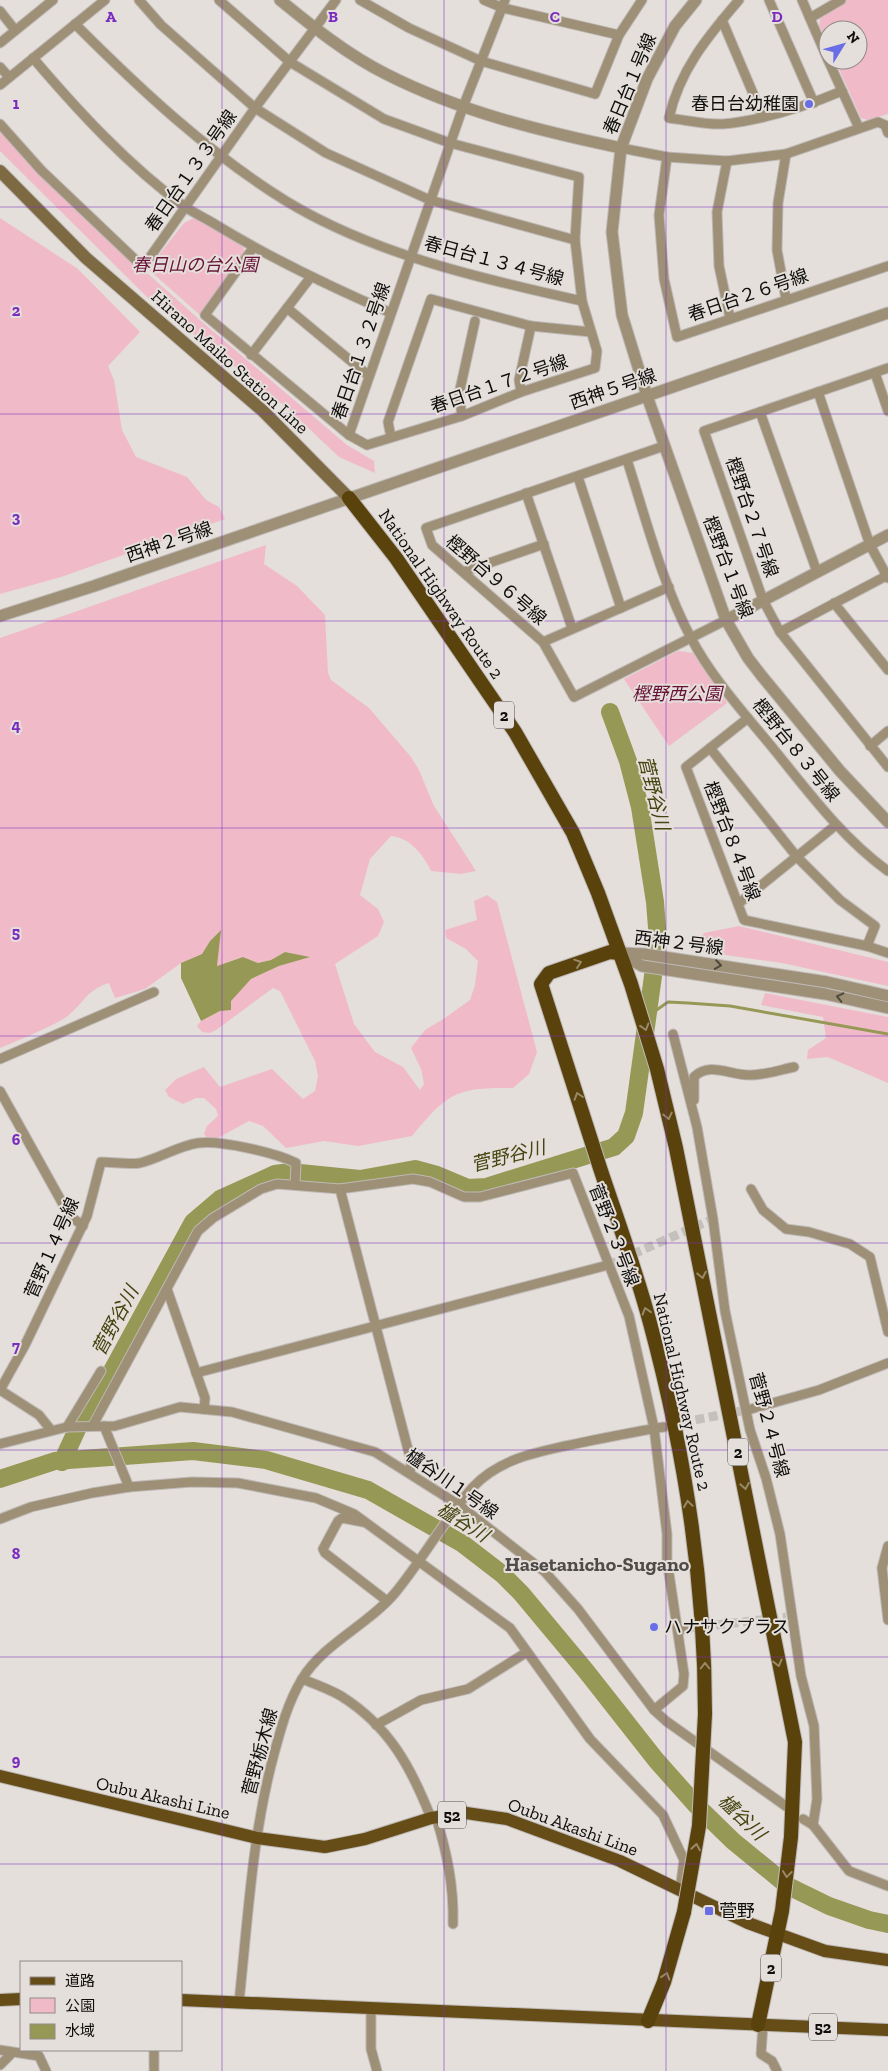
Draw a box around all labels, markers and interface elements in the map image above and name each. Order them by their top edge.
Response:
text: A [106,7,117,26]
text: B [328,7,338,26]
text: C [550,7,560,26]
text: D [771,7,783,26]
north arrow [818,20,868,70]
text: N [843,28,863,47]
street label: 春日台１号線 [599,30,661,138]
place label: 春日台幼稚園 [691,93,799,115]
text: 1 [13,94,20,113]
marker: 春日台幼稚園 [803,98,815,110]
street label: 春日台１３３号線 [141,106,241,236]
street label: 春日台１３４号線 [422,232,566,290]
park label: 春日山の台公園 [132,254,261,276]
street label: 春日台２６号線 [685,264,811,326]
street label: 春日台１３２号線 [327,279,395,423]
street label: Hirano Maiko Station Line [147,285,313,439]
text: 2 [12,301,21,320]
street label: 春日台１７２号線 [427,350,571,418]
street label: 西神５号線 [567,364,659,414]
street label: 樫野台２７号線 [721,454,783,580]
street label: National Highway Route 2 [374,505,508,683]
text: 3 [12,508,21,527]
street label: 樫野台１号線 [698,513,758,621]
street label: 西神２号線 [123,517,215,567]
street label: 樫野台９６号線 [441,530,551,630]
park label: 樫野西公園 [632,683,725,705]
street label: 樫野台８３号線 [748,694,844,806]
road number: 2 [494,702,514,728]
text: 4 [11,716,21,735]
water label: 菅野谷川 [634,753,675,835]
street label: 樫野台８４号線 [699,778,765,904]
text: 5 [12,923,20,942]
street label: 西神２号線 [633,927,725,959]
one-way arrow [574,959,582,969]
one-way arrow [714,959,722,970]
one-way arrow [836,992,845,1003]
one-way arrow [639,1022,649,1030]
one-way arrow [573,1093,583,1101]
one-way arrow [663,1112,673,1120]
text: 6 [12,1130,21,1149]
water label: 菅野谷川 [468,1135,550,1176]
street label: 菅野２３号線 [584,1181,644,1289]
street label: 菅野１４号線 [20,1194,84,1302]
one-way arrow [696,1271,707,1280]
water label: 菅野谷川 [87,1280,144,1360]
street label: National Highway Route 2 [649,1291,715,1493]
one-way arrow [642,1307,652,1316]
text: 7 [12,1337,20,1356]
street label: 菅野２４号線 [744,1370,794,1480]
road number: 2 [728,1438,748,1465]
street label: 櫨谷川１号線 [402,1444,502,1524]
one-way arrow [739,1482,749,1491]
water label: 櫨谷川 [433,1497,493,1547]
one-way arrow [683,1500,694,1508]
text: 8 [12,1544,21,1563]
district label: Hasetanicho-Sugano [505,1552,690,1576]
place label: ハナサクプラス [664,1616,790,1638]
marker: ハナサクプラス [648,1621,660,1633]
one-way arrow [772,1659,783,1667]
one-way arrow [700,1661,710,1669]
street label: 菅野栃木線 [238,1706,282,1798]
text: 9 [12,1751,21,1770]
street label: Oubu Akashi Line [94,1772,232,1824]
water label: 櫨谷川 [714,1789,772,1846]
street label: Oubu Akashi Line [505,1793,641,1861]
road number: 52 [438,1802,466,1828]
one-way arrow [690,1843,700,1852]
one-way arrow [782,1870,793,1878]
place label: 菅野 [719,1900,755,1922]
marker: 菅野 [703,1905,715,1917]
road number: 2 [761,1955,781,1982]
legend [20,1961,182,2051]
text: 道路 [65,1972,95,1990]
one-way arrow [660,1972,670,1981]
text: 公園 [65,1997,95,2015]
road number: 52 [809,2014,837,2040]
text: 水域 [65,2022,95,2040]

